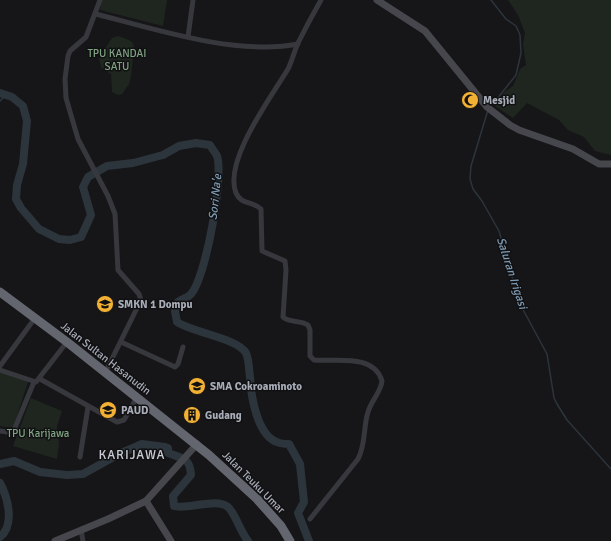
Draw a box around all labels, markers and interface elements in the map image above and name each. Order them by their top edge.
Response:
park label: TPU KANDAI SATU [87,47,147,73]
mosque icon: Mesjid [460,90,480,110]
place label: Mesjid [483,94,515,107]
water label: Sori Na'e [206,172,225,221]
water label: Saluran Irigasi [493,235,531,313]
school or university icon: SMKN 1 Dompu [95,294,115,314]
place label: SMKN 1 Dompu [118,298,192,311]
street label: Jalan Sultan Hasanudin [58,319,153,398]
school or university icon: SMA Cokroaminoto [187,376,207,396]
place label: SMA Cokroaminoto [210,380,302,393]
school or university icon: PAUD [98,400,118,420]
place label: PAUD [121,404,148,417]
building icon: Gudang [182,405,202,425]
place label: Gudang [205,409,242,422]
park label: TPU Karijawa [7,427,70,440]
district label: KARIJAWA [98,447,166,463]
street label: Jalan Teuku Umar [220,448,288,516]

